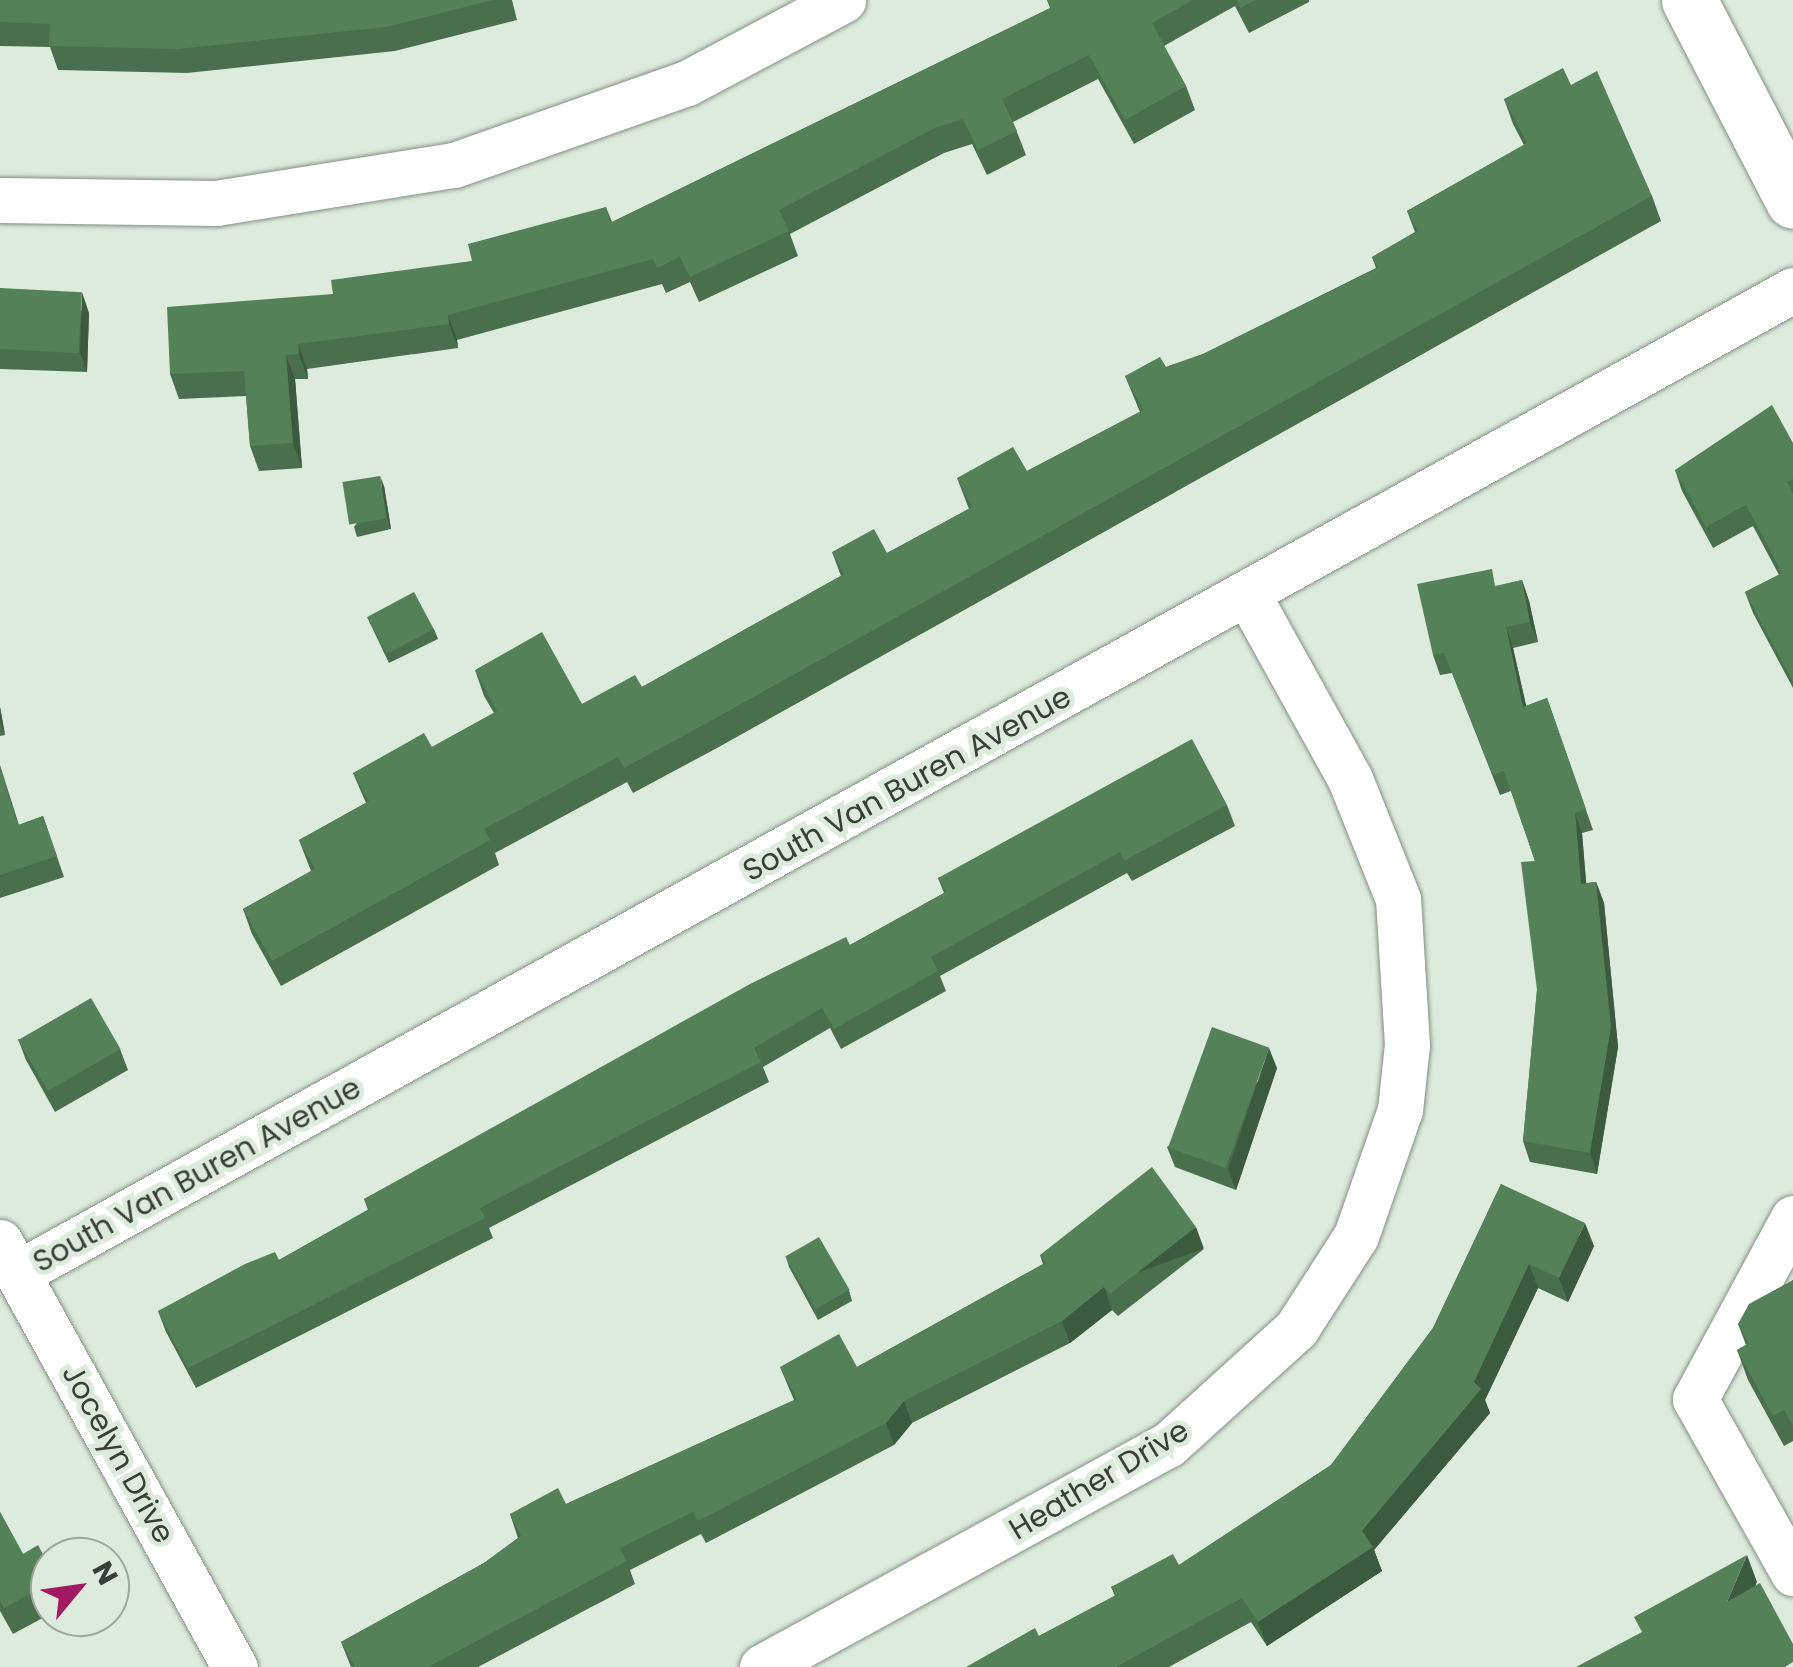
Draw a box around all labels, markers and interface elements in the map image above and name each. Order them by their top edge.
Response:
street label: South Van Buren Avenue [737,679,1077,889]
street label: South Van Buren Avenue [27,1070,367,1280]
street label: Jocelyn Drive [54,1358,182,1550]
street label: Heather Drive [1003,1412,1195,1548]
north arrow [30,1537,130,1637]
text: N [83,1555,127,1592]

